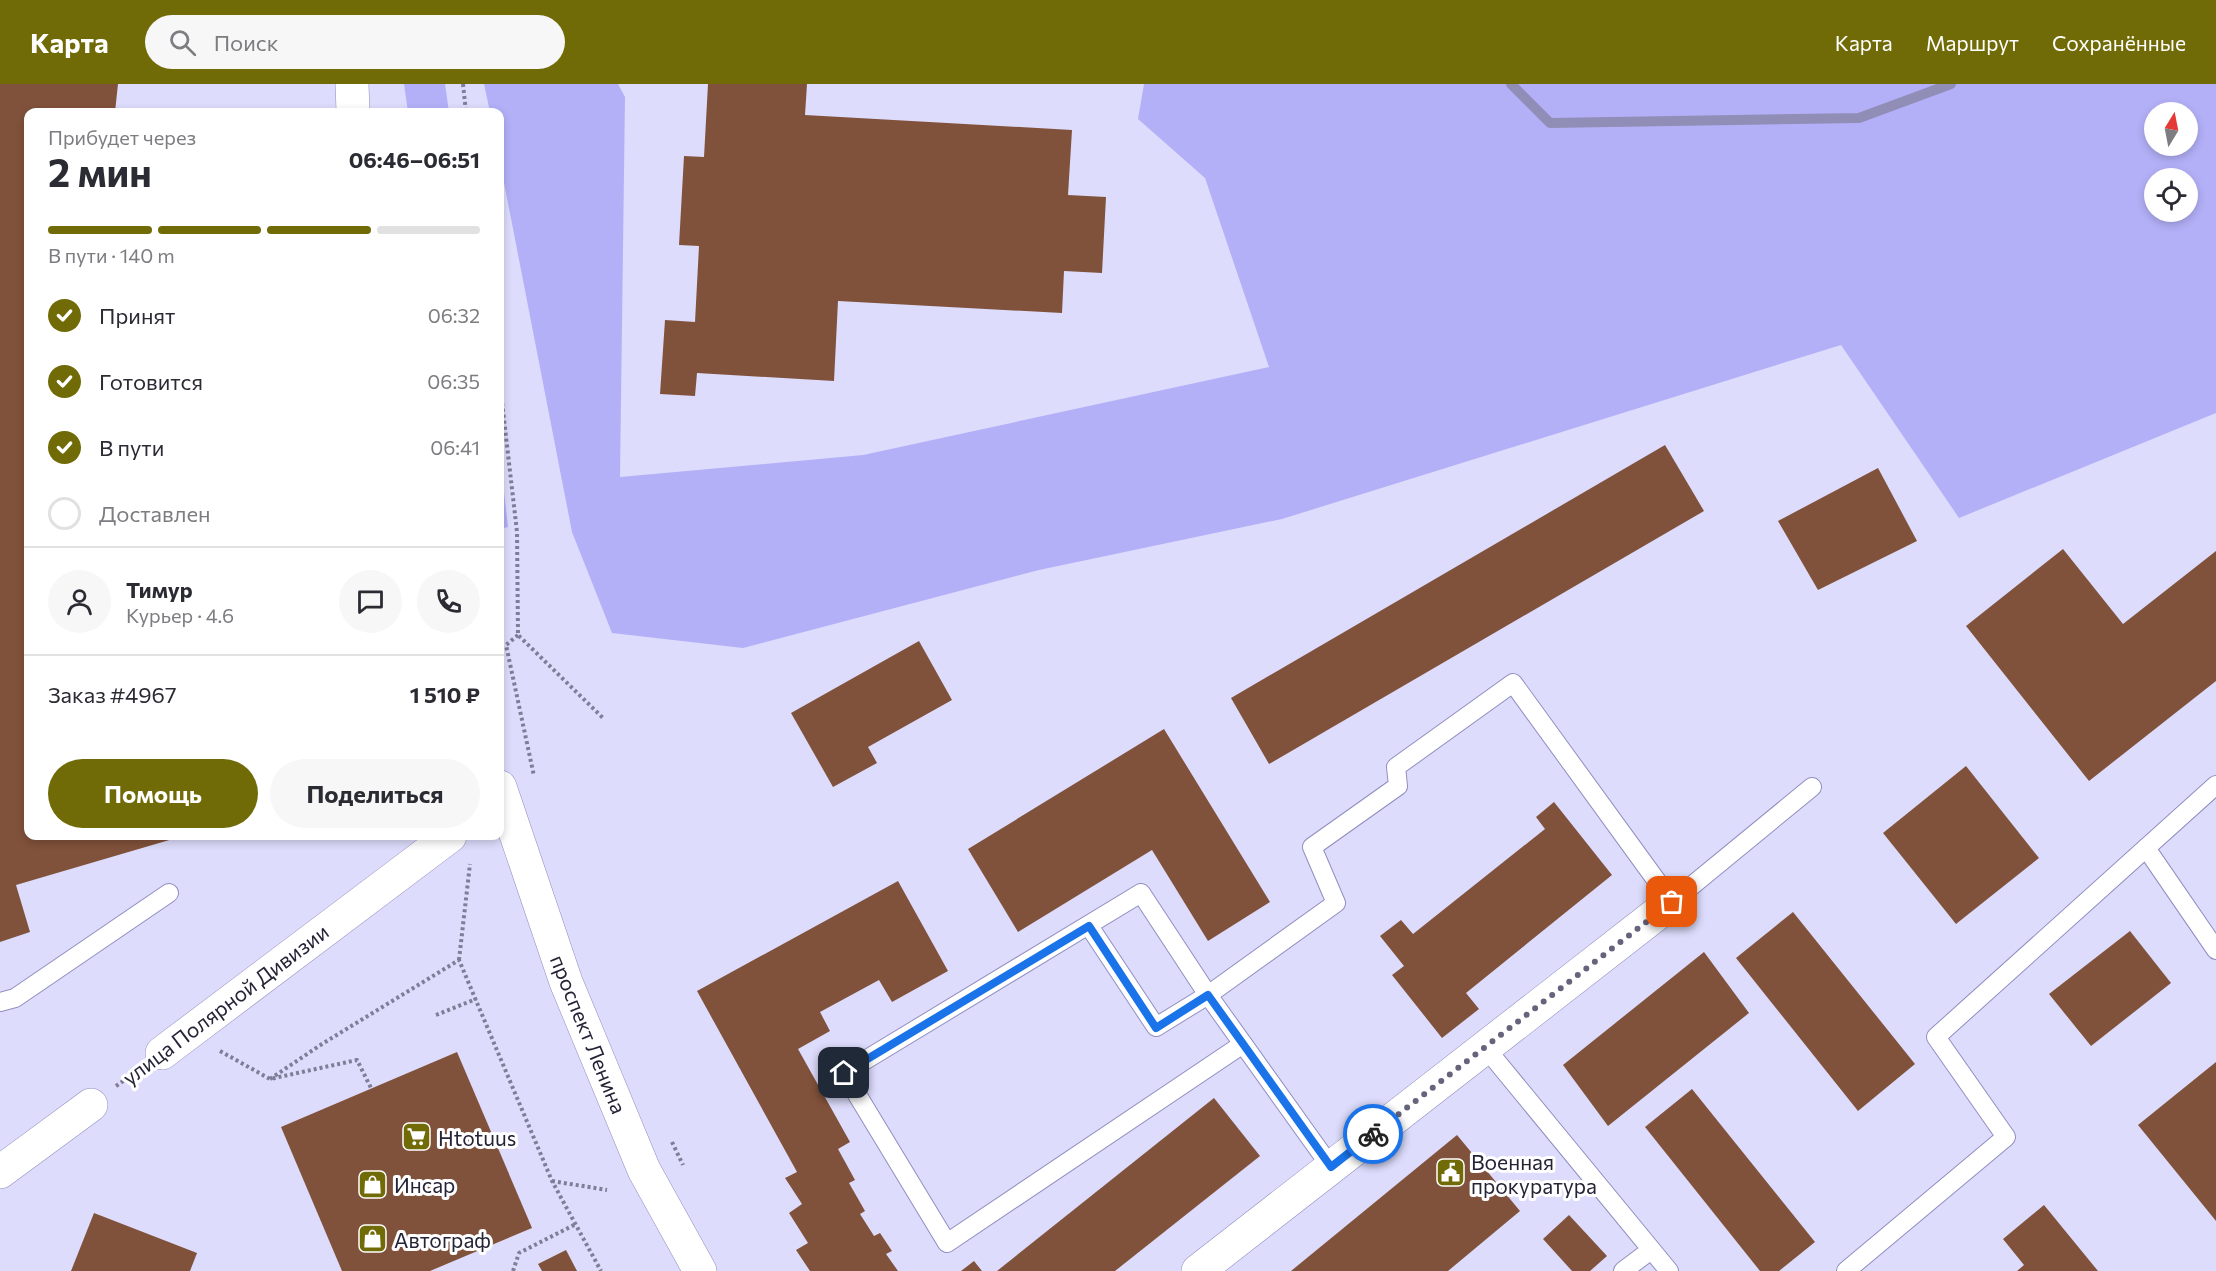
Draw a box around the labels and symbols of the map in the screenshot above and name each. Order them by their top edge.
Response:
north arrow [2144,102,2198,156]
pin [1646,876,1697,927]
street label: улица Полярной Дивизии [117,918,333,1090]
street label: проспект Ленина [546,951,632,1117]
pin [818,1047,869,1098]
courier [1343,1104,1403,1164]
supermarket icon: Htotuus [401,1121,433,1153]
place label: Htotuus [438,1125,516,1150]
place label: Военная прокуратура [1471,1149,1597,1198]
public building icon: Военная прокуратура [1434,1157,1466,1189]
shop icon: Инсар [357,1168,389,1200]
place label: Инсар [394,1172,455,1197]
shop icon: Автограф [357,1223,389,1255]
place label: Автограф [394,1227,491,1252]

